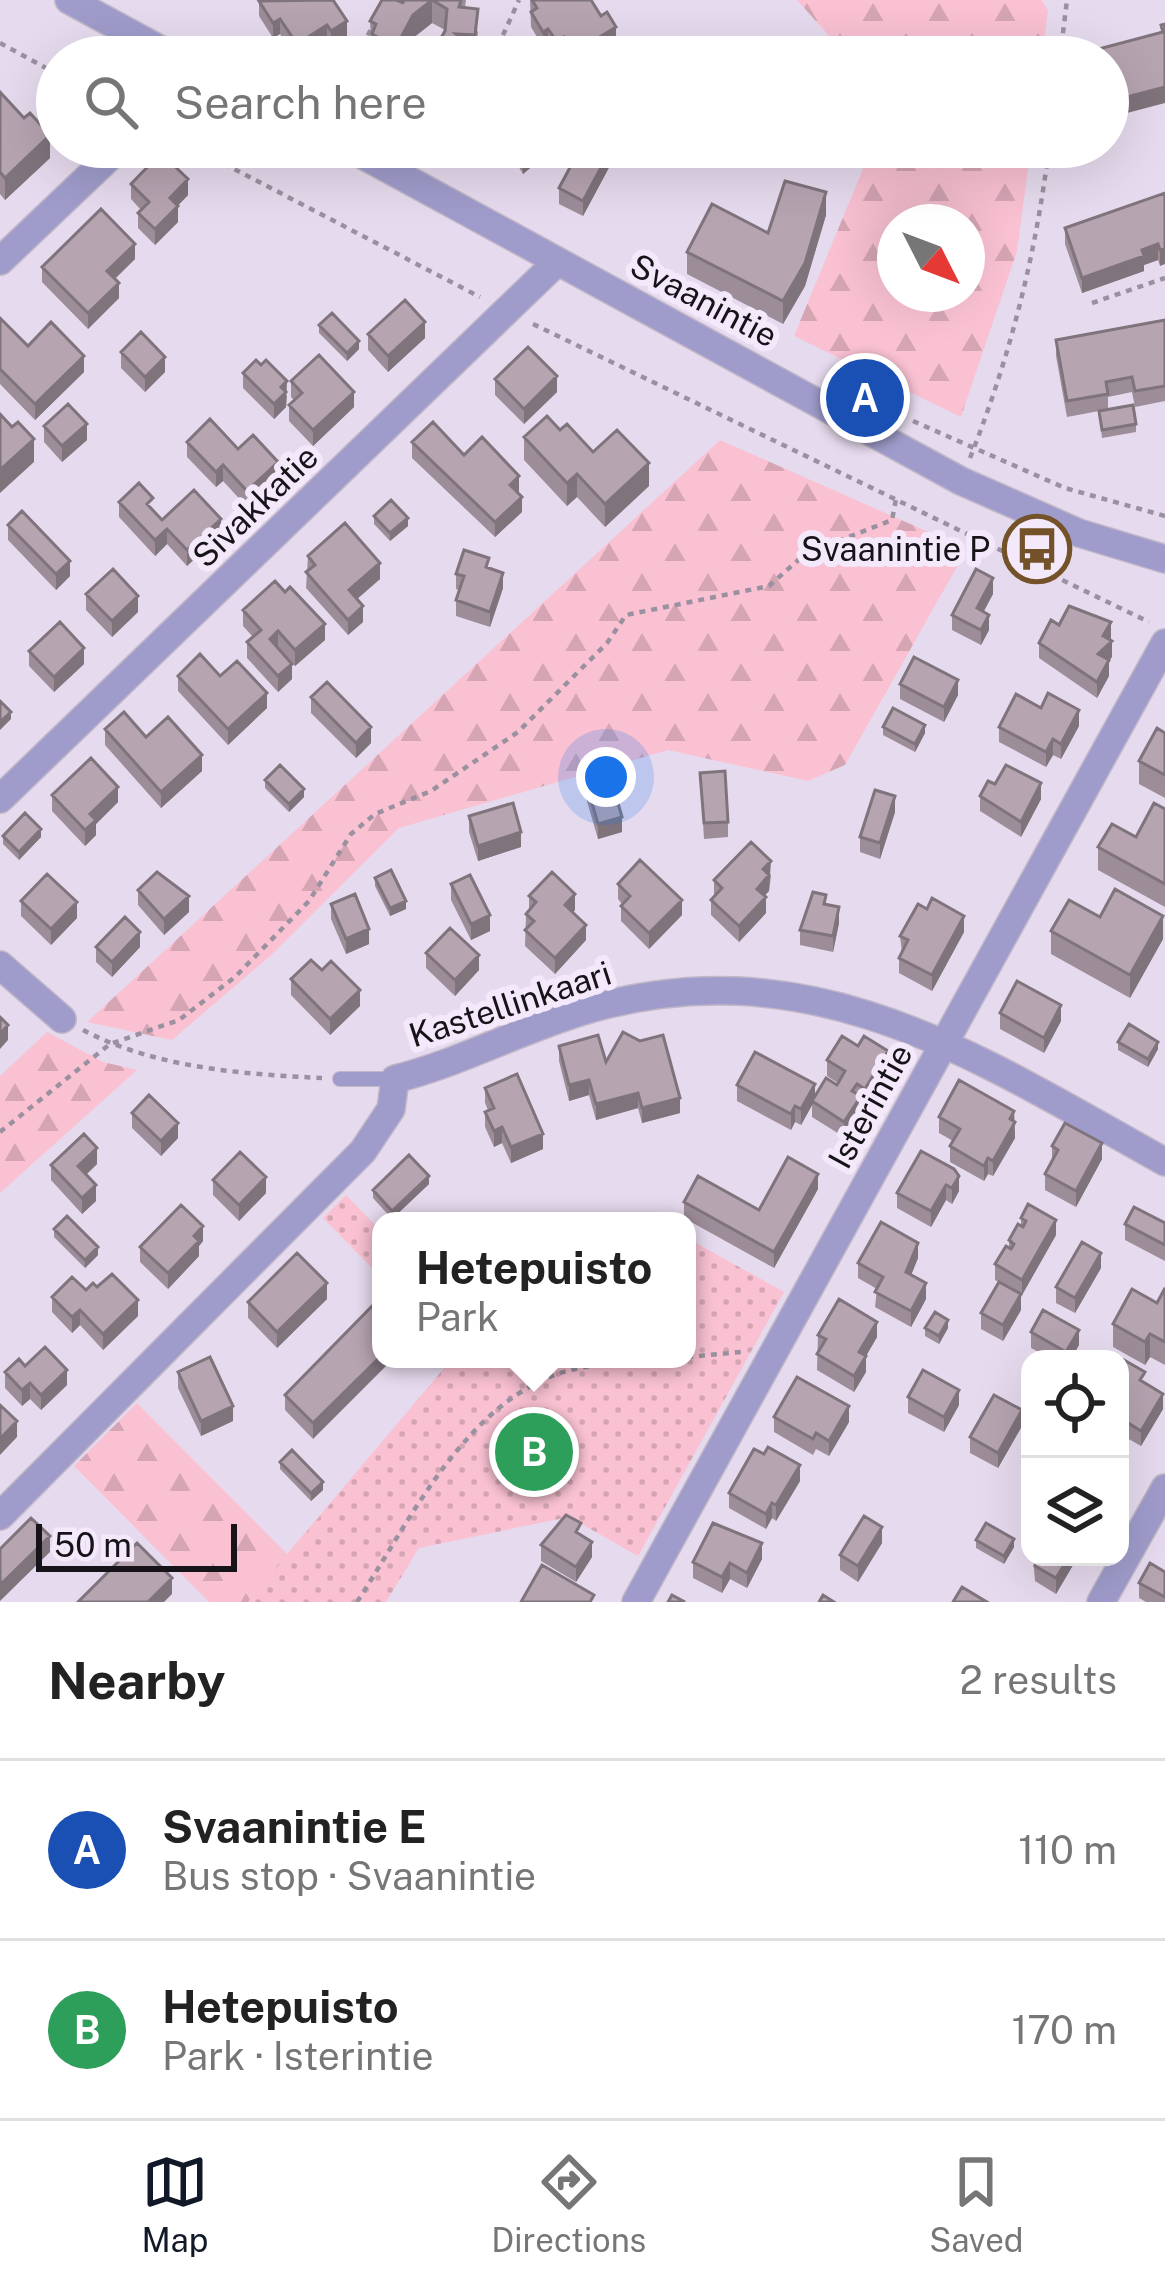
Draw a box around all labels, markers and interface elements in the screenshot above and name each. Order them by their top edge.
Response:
search box [36,36,1129,168]
icon: search [78,69,144,135]
text: Search here [174,76,427,129]
north arrow [877,204,985,312]
street label: Svaanintie [624,246,784,354]
pin: A [826,353,904,443]
street label: Sivakkatie [185,437,325,575]
bus stop icon: Svaanintie P [1002,514,1072,584]
place label: Svaanintie P [801,530,990,568]
your location [576,747,636,807]
street label: Kastellinkaari [404,953,616,1055]
street label: Isterintie [820,1037,920,1175]
popup [372,1212,696,1368]
text: Hetepuisto [416,1241,652,1294]
text: Park [416,1294,499,1340]
map controls [1021,1350,1129,1566]
button: locate [1021,1350,1129,1458]
pin: B [495,1407,573,1497]
button: layers [1021,1458,1129,1566]
scale bar [36,1518,237,1571]
text: 50 m [54,1526,132,1564]
text: Nearby [48,1651,225,1710]
text: 2 results [960,1657,1117,1703]
text: Svaanintie E [162,1800,427,1853]
text: A [73,1827,101,1873]
text: 110 m [1018,1827,1117,1873]
text: Bus stop · Svaanintie [162,1853,536,1899]
text: Hetepuisto [162,1980,399,2033]
text: B [74,2007,100,2053]
text: 170 m [1011,2007,1117,2053]
text: Park · Isterintie [162,2033,434,2079]
tab: Map [141,2149,208,2259]
tab: Directions [491,2149,646,2259]
tab: Saved [929,2149,1024,2259]

